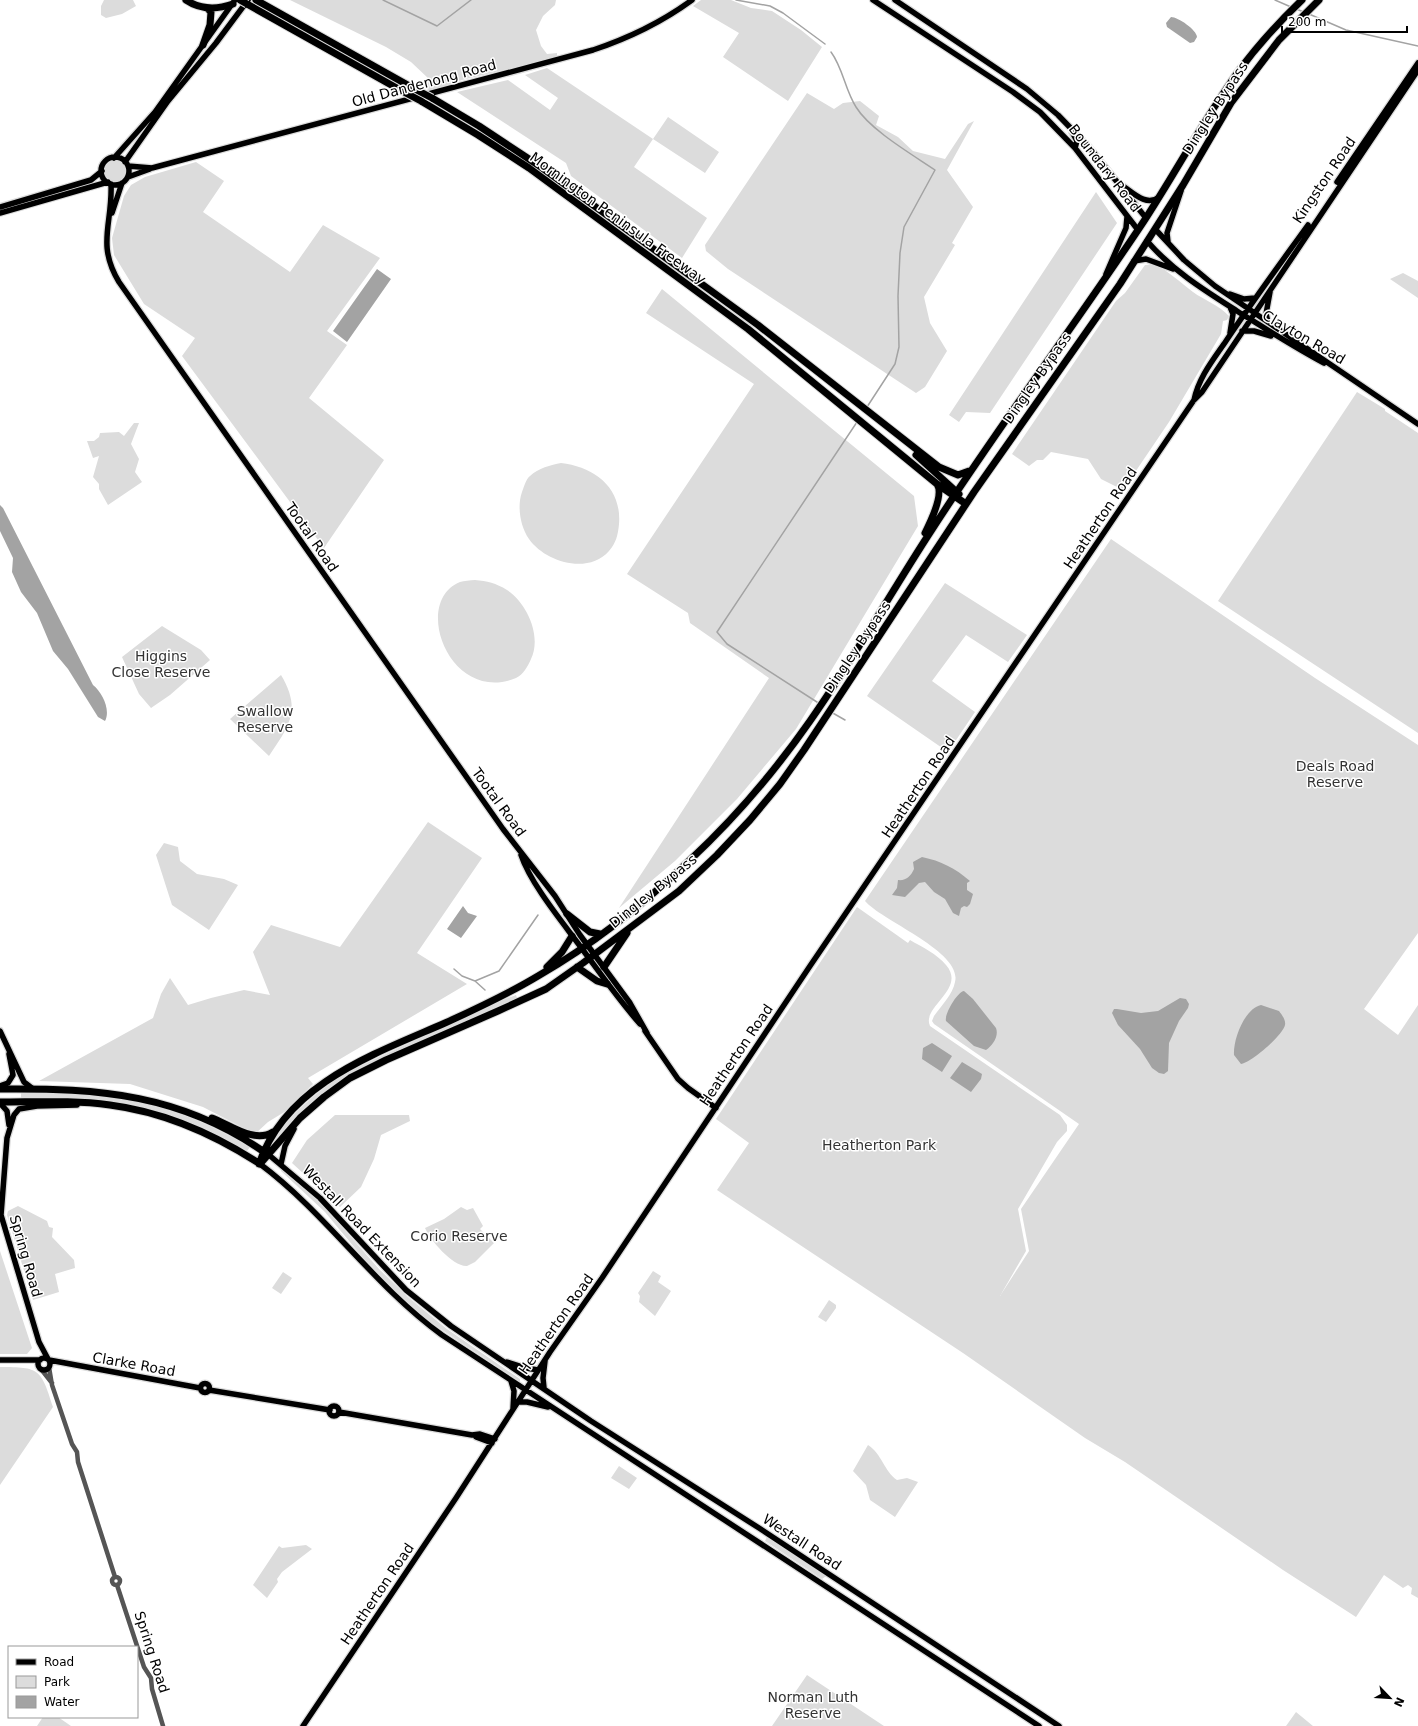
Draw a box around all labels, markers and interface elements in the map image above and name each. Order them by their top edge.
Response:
scale bar [1282,8,1407,34]
text: 200 m [1288,15,1326,29]
street label: Old Dandenong Road [350,56,498,110]
street label: Dingley Bypass [1179,59,1251,157]
street label: Boundary Road [1066,121,1144,215]
street label: Kingston Road [1289,134,1359,226]
street label: Mornington Peninsula Freeway [527,149,709,287]
street label: Clayton Road [1260,307,1348,367]
street label: Dingley Bypass [1000,329,1074,427]
street label: Heatherton Road [1060,464,1140,572]
street label: Tootal Road [282,498,342,575]
street label: Dingley Bypass [820,598,894,696]
park label: Higgins Close Reserve [112,648,210,680]
park label: Swallow Reserve [237,703,293,735]
street label: Heatherton Road [878,733,958,841]
park label: Deals Road Reserve [1296,758,1374,790]
street label: Tootal Road [468,764,529,839]
street label: Dingley Bypass [606,851,700,931]
street label: Heatherton Road [696,1001,776,1109]
park label: Heatherton Park [822,1137,937,1153]
street label: Westall Road Extension [299,1162,425,1290]
street label: Spring Road [7,1213,45,1299]
park label: Corio Reserve [410,1228,508,1244]
street label: Heatherton Road [515,1271,597,1377]
street label: Clarke Road [91,1349,177,1379]
street label: Westall Road [760,1511,844,1573]
street label: Heatherton Road [337,1540,417,1648]
street label: Spring Road [131,1609,173,1695]
legend [8,1646,138,1718]
text: Road [44,1655,74,1669]
text: Park [44,1675,70,1689]
north arrow [1370,1678,1410,1718]
park label: Norman Luth Reserve [768,1689,858,1721]
text: Water [44,1695,80,1709]
text: N [1391,1695,1406,1709]

